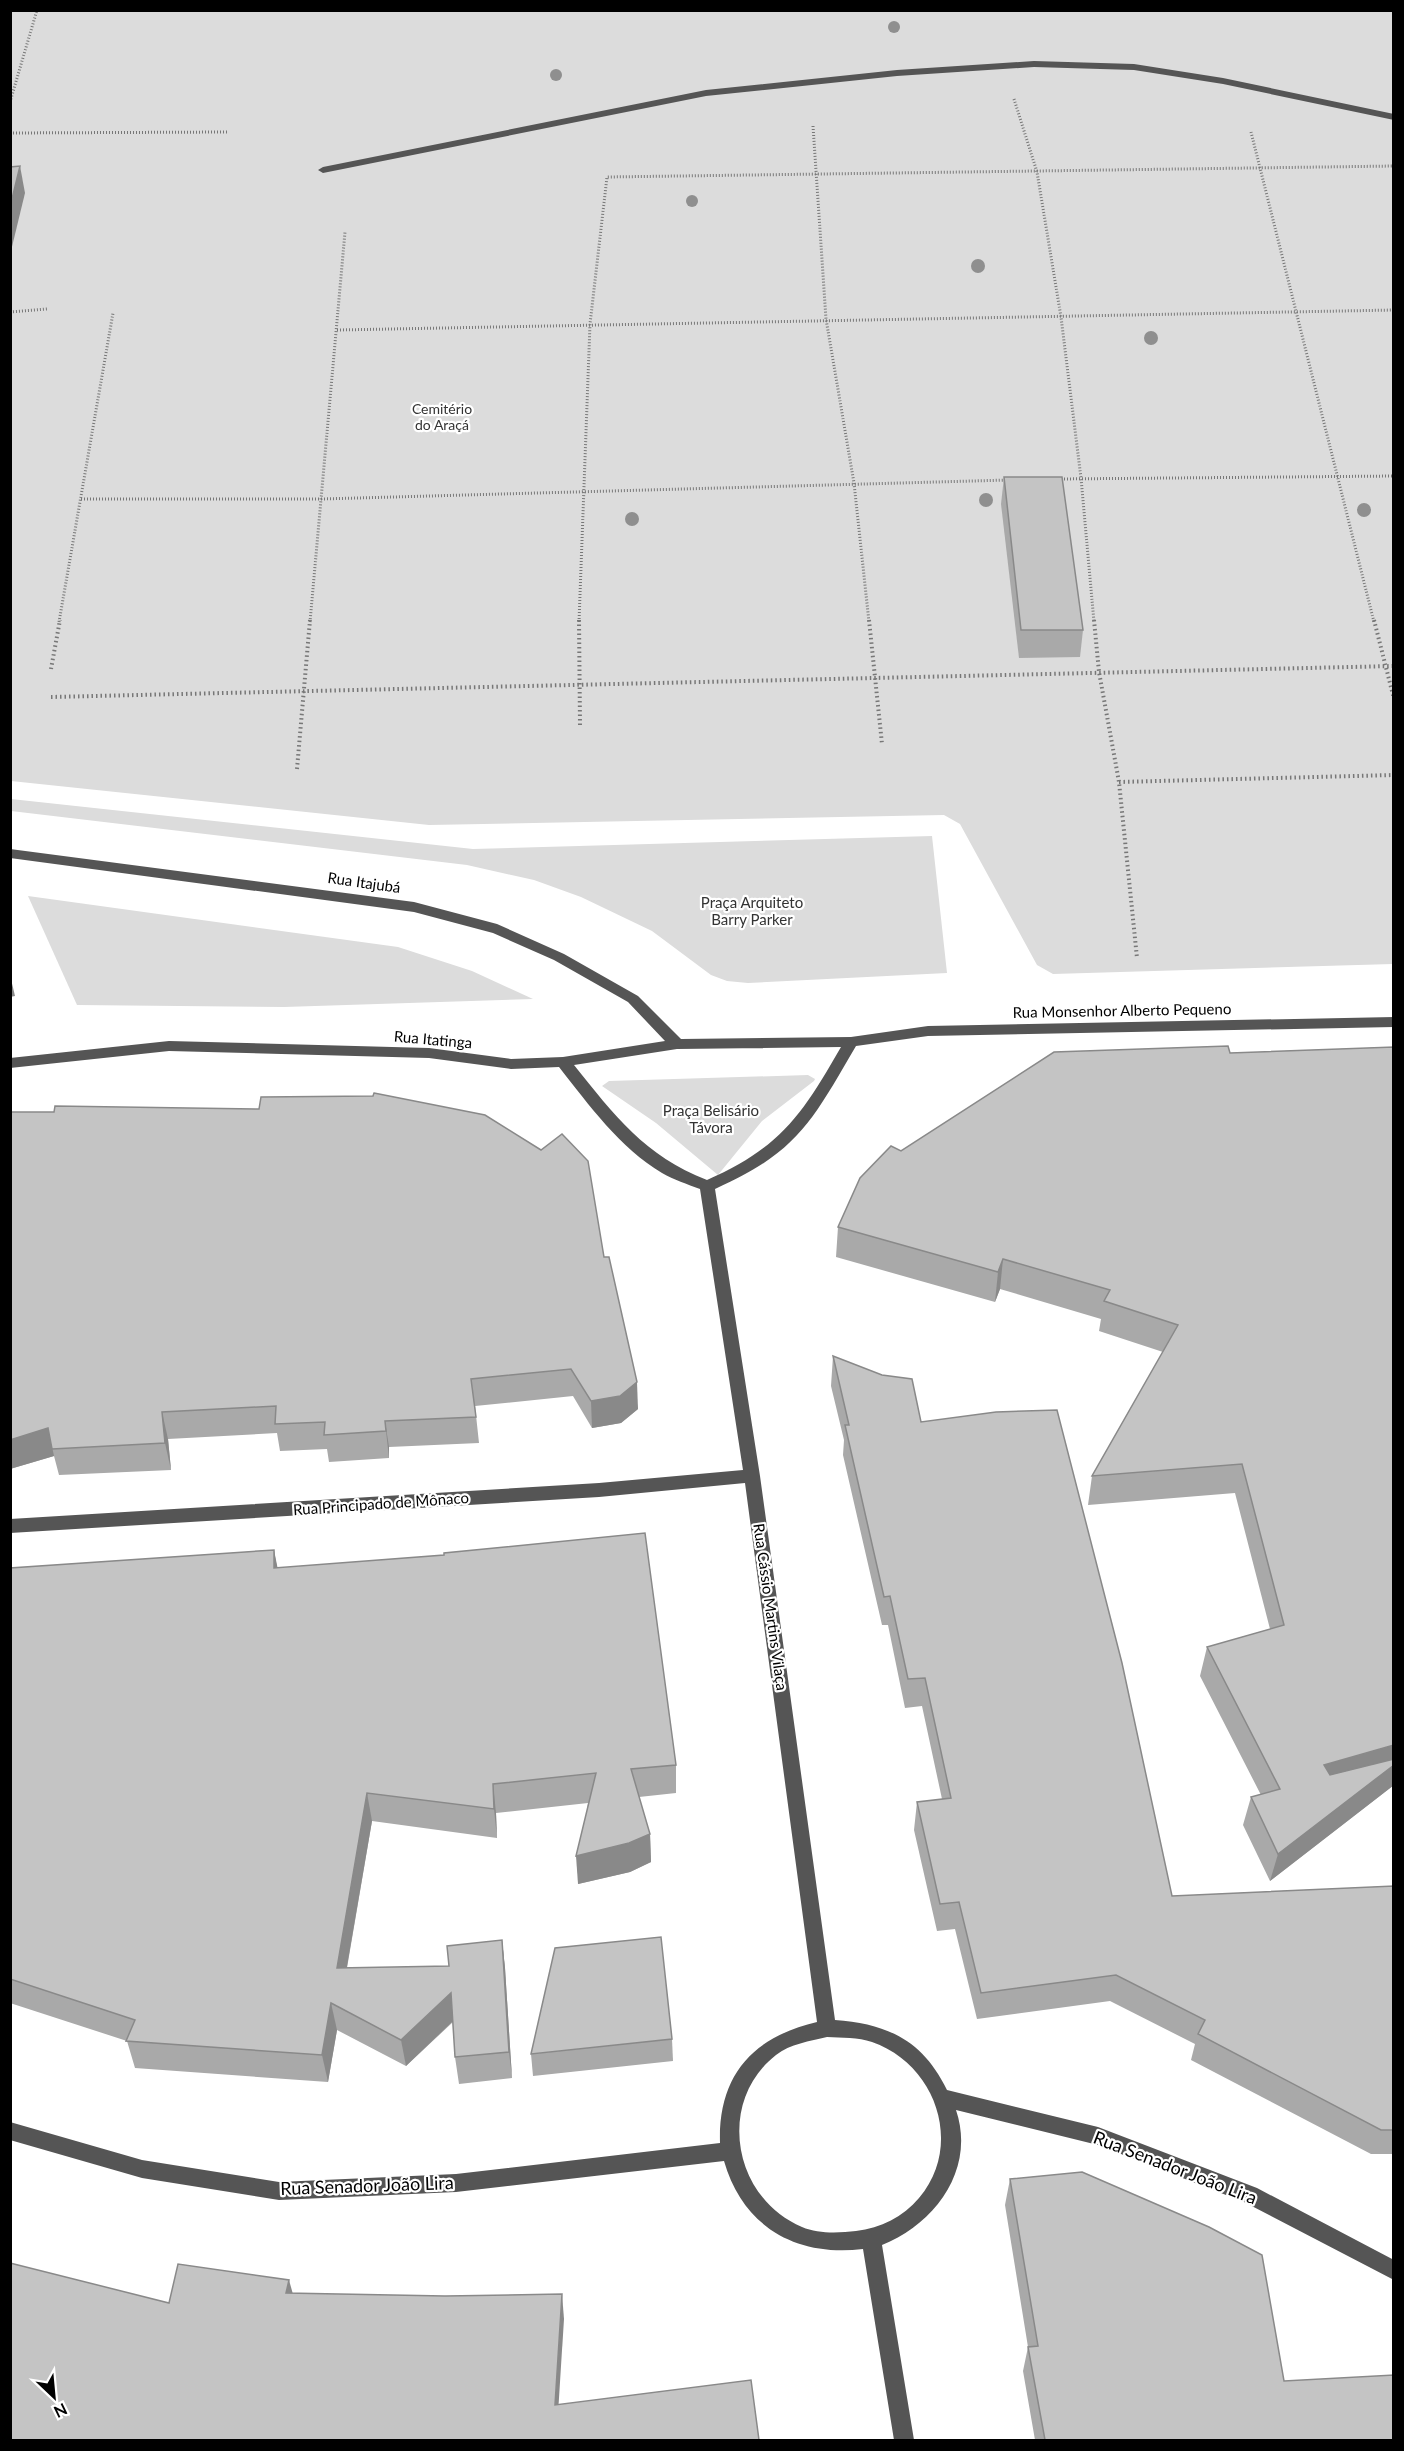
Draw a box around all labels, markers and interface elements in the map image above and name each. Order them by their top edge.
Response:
park label: Cemitério do Araçá [412,400,472,433]
street label: Rua Itajubá [327,868,402,896]
park label: Praça Arquiteto Barry Parker [701,893,803,928]
street label: Rua Monsenhor Alberto Pequeno [1012,999,1231,1021]
street label: Rua Itatinga [393,1027,473,1051]
park label: Praça Belisário Távora [663,1101,759,1136]
street label: Rua Principado de Mônaco [292,1488,469,1518]
street label: Rua Cássio Martins Vilaça [750,1522,792,1692]
street label: Rua Senador João Lira [1090,2126,1260,2208]
street label: Rua Senador João Lira [280,2171,454,2199]
north arrow [24,2367,84,2427]
text: N [51,2400,70,2422]

